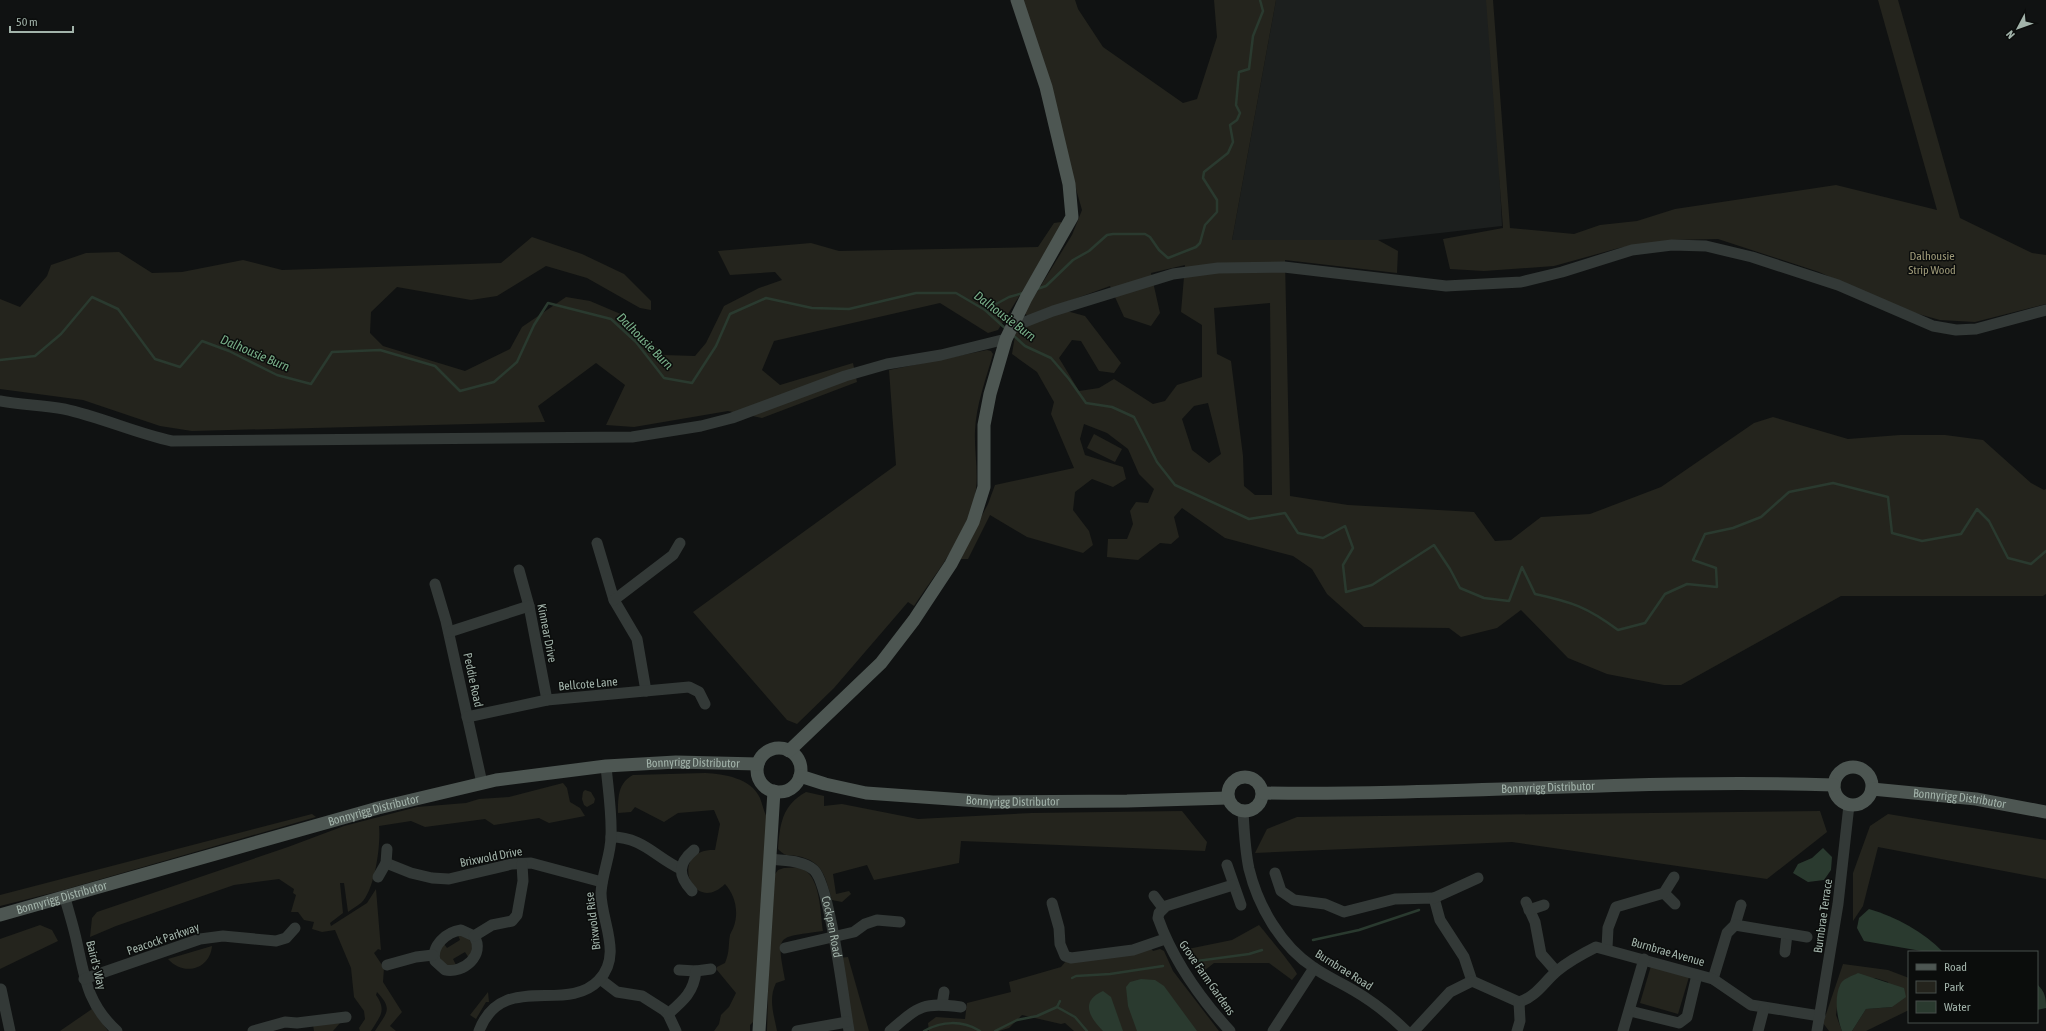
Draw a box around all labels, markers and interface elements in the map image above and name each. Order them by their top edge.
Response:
scale bar [10,8,73,34]
north arrow [1998,8,2038,48]
text: 50 m [16,15,38,29]
text: N [2004,28,2017,41]
park label: Dalhousie Strip Wood [1908,249,1956,277]
water label: Dalhousie Burn [971,288,1039,344]
water label: Dalhousie Burn [614,310,677,373]
water label: Dalhousie Burn [218,332,292,374]
street label: Kinnear Drive [534,602,560,664]
street label: Peddie Road [460,652,486,708]
street label: Bellcote Lane [558,674,618,694]
street label: Bonnyrigg Distributor [646,755,740,771]
street label: Bonnyrigg Distributor [1501,779,1595,796]
street label: Bonnyrigg Distributor [1912,786,2008,811]
street label: Bonnyrigg Distributor [326,791,421,829]
street label: Bonnyrigg Distributor [965,793,1060,809]
street label: Brixwold Drive [459,844,523,870]
street label: Bonnyrigg Distributor [15,878,109,917]
street label: Burnbrae Terrace [1811,878,1835,954]
street label: Brixwold Rise [582,891,604,951]
street label: Cockpen Road [818,894,845,959]
street label: Peacock Parkway [125,920,201,958]
street label: Burnbrae Avenue [1630,935,1706,969]
street label: Grove Farm Gardens [1176,938,1238,1018]
street label: Baird's Way [83,939,109,991]
street label: Burnbrae Road [1313,947,1375,993]
legend [1908,951,2038,1023]
text: Road [1944,960,1967,974]
text: Park [1944,980,1965,994]
text: Water [1944,1000,1971,1014]

